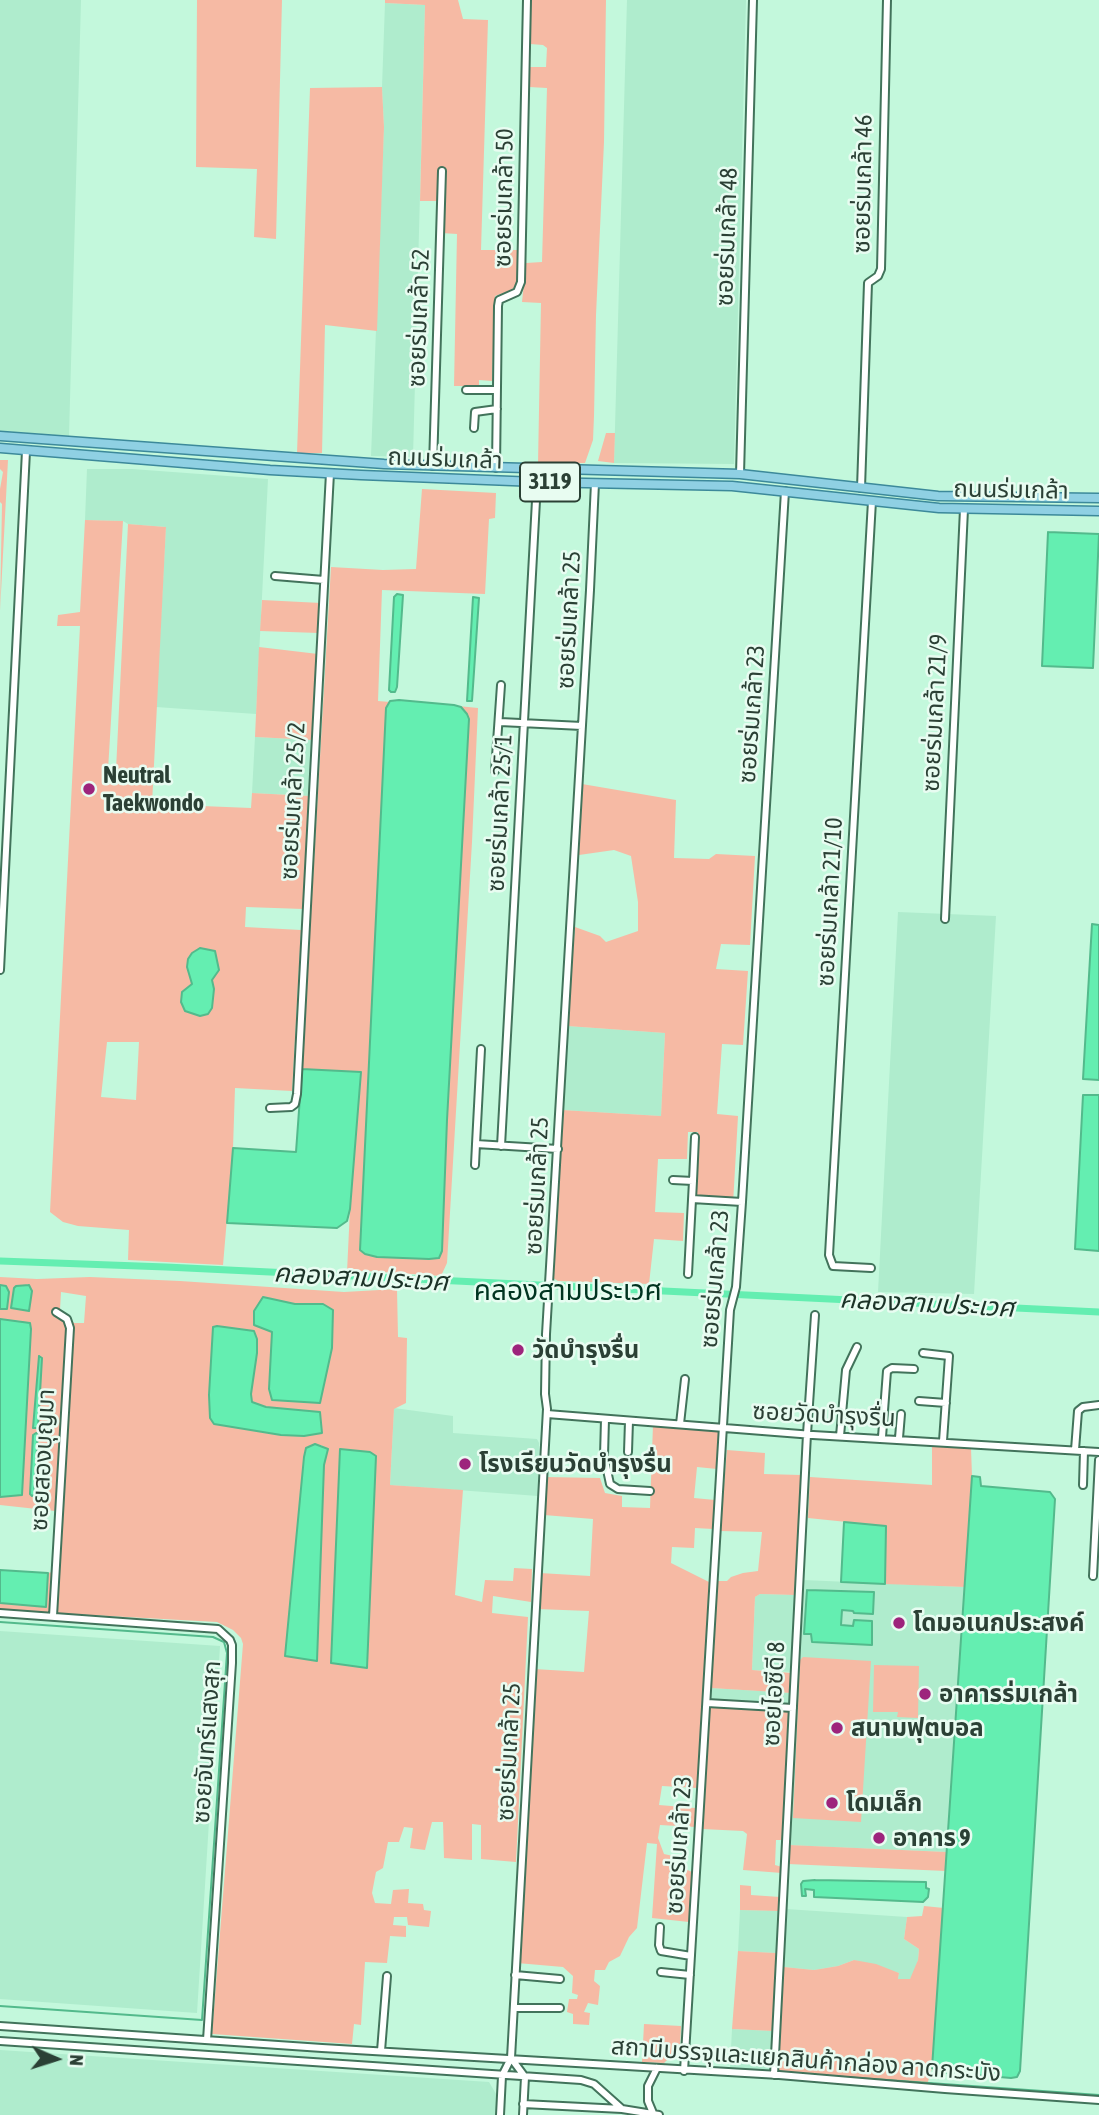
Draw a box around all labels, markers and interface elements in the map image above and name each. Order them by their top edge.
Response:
street label: ซอยร่มเกล้า 46 [847,114,879,254]
street label: ซอยร่มเกล้า 50 [488,128,520,268]
street label: ซอยร่มเกล้า 48 [710,167,744,307]
street label: ซอยร่มเกล้า 52 [402,248,436,388]
street label: ถนนร่มเกล้า [387,443,503,475]
road number: 3119 [520,462,580,502]
street label: ถนนร่มเกล้า [953,475,1069,505]
street label: ซอยร่มเกล้า 25 [551,550,587,690]
street label: ซอยร่มเกล้า 21/9 [916,633,954,793]
street label: ซอยร่มเกล้า 23 [733,644,771,784]
street label: ซอยร่มเกล้า 25/2 [274,721,312,881]
street label: ซอยร่มเกล้า 25/1 [481,733,519,893]
place label: Neutral Taekwondo [103,761,204,817]
marker: Neutral Taekwondo [81,781,97,797]
street label: ซอยร่มเกล้า 21/10 [811,817,849,987]
street label: ซอยร่มเกล้า 25 [519,1116,555,1256]
street label: ซอยร่มเกล้า 23 [695,1209,735,1349]
water label: คลองสามประเวศ [273,1258,449,1298]
district label: คลองสามประเวศ [474,1274,662,1308]
water label: คลองสามประเวศ [839,1284,1015,1324]
place label: วัดบำรุงรื่น [532,1336,639,1364]
marker: วัดบำรุงรื่น [510,1342,526,1358]
street label: ซอยสองบุญมา [25,1388,61,1532]
street label: ซอยวัดบำรุงรื่น [752,1397,896,1433]
place label: โรงเรียนวัดบำรุงรื่น [479,1450,672,1478]
marker: โรงเรียนวัดบำรุงรื่น [457,1456,473,1472]
place label: โดมอเนกประสงค์ [913,1609,1085,1637]
marker: โดมอเนกประสงค์ [891,1615,907,1631]
street label: ซอยไอซีดี 8 [757,1641,791,1747]
street label: ซอยจันทร์แสงสุก [187,1660,227,1824]
place label: อาคารร่มเกล้า [939,1680,1078,1708]
street label: ซอยร่มเกล้า 25 [491,1682,527,1822]
marker: อาคารร่มเกล้า [917,1686,933,1702]
place label: สนามฟุตบอล [851,1714,984,1742]
marker: สนามฟุตบอล [829,1720,845,1736]
street label: ซอยร่มเกล้า 23 [660,1775,698,1915]
place label: โดมเล็ก [846,1789,922,1817]
marker: โดมเล็ก [824,1795,840,1811]
place label: อาคาร 9 [893,1824,971,1852]
marker: อาคาร 9 [871,1830,887,1846]
north arrow [21,2024,91,2094]
street label: สถานีบรรจุและแยกสินค้ากล่อง ลาดกระบัง [610,2032,1002,2088]
text: N [66,2054,88,2066]

